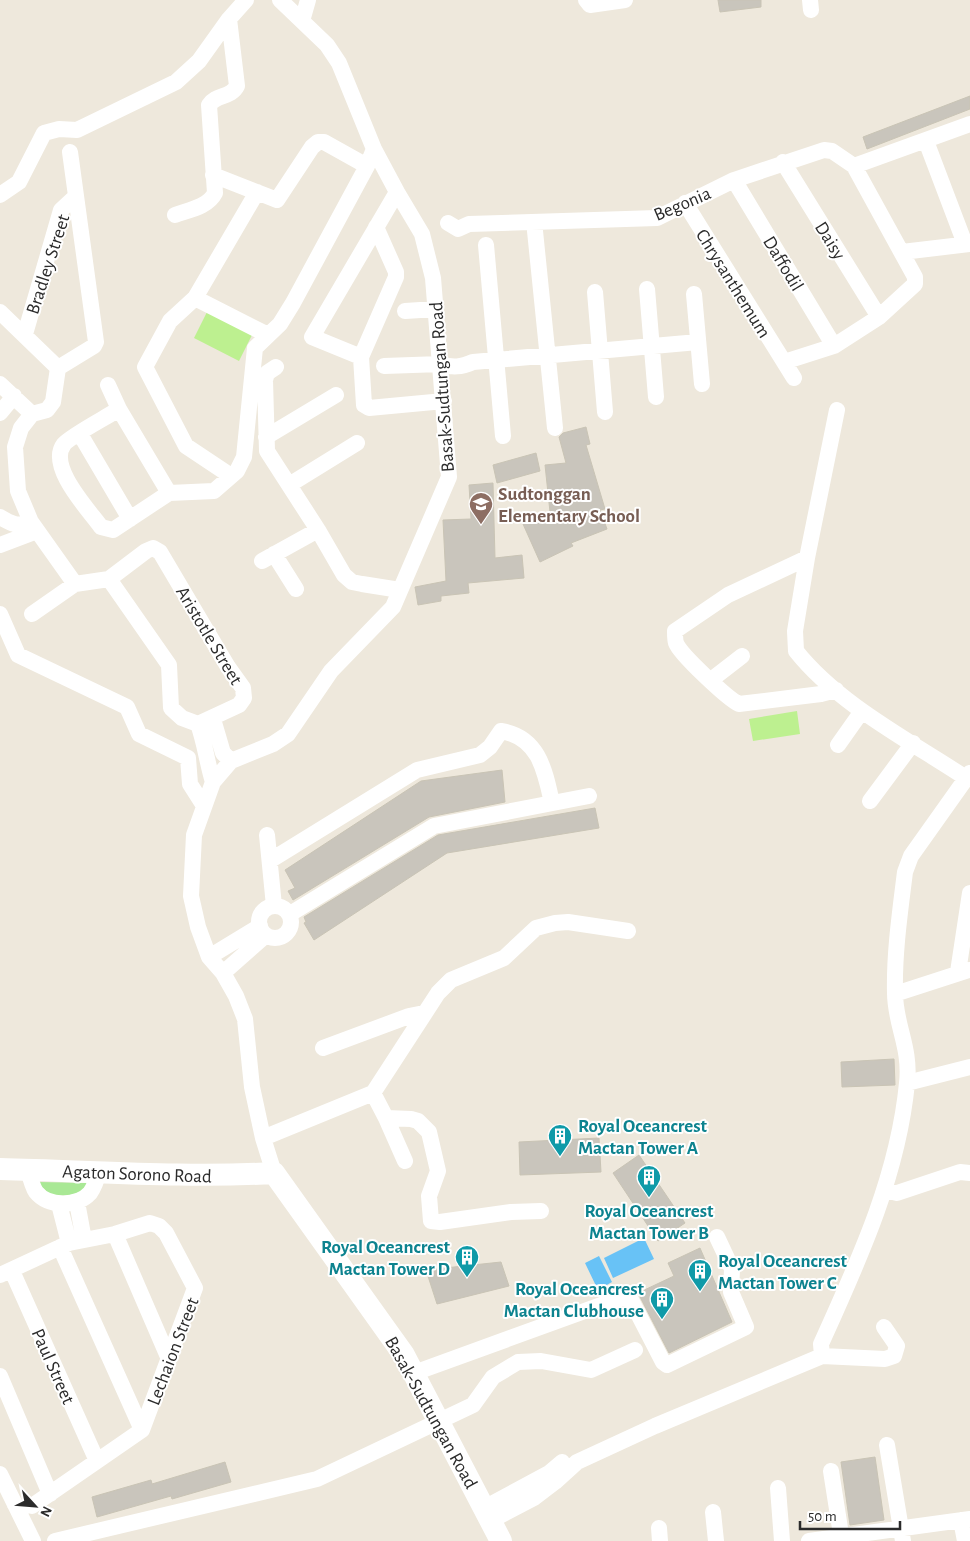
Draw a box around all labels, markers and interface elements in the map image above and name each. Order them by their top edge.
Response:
street label: Begonia [651,184,714,225]
street label: Bradley Street [23,212,74,317]
street label: Daisy [811,218,849,263]
street label: Chrysanthemum [692,226,774,341]
street label: Daffodil [759,233,806,295]
street label: Basak-Sudtungan Road [427,301,458,473]
place label: Sudtonggan Elementary School [498,485,640,526]
school or university icon: Sudtonggan Elementary School [468,491,494,525]
street label: Aristotle Street [172,583,245,688]
place label: Royal Oceancrest Mactan Tower A [578,1117,708,1158]
building icon: Royal Oceancrest Mactan Tower A [547,1123,573,1157]
street label: Agaton Sorono Road [62,1162,212,1187]
building icon: Royal Oceancrest Mactan Tower B [636,1164,662,1198]
place label: Royal Oceancrest Mactan Tower B [584,1202,714,1243]
place label: Royal Oceancrest Mactan Tower D [321,1238,451,1279]
building icon: Royal Oceancrest Mactan Tower D [454,1244,480,1278]
place label: Royal Oceancrest Mactan Tower C [718,1252,848,1293]
building icon: Royal Oceancrest Mactan Tower C [687,1258,713,1292]
place label: Royal Oceancrest Mactan Clubhouse [504,1280,645,1321]
building icon: Royal Oceancrest Mactan Clubhouse [649,1286,675,1320]
street label: Lechaion Street [144,1295,203,1408]
street label: Paul Street [28,1326,78,1407]
street label: Basak-Sudtungan Road [381,1333,480,1492]
north arrow [10,1481,60,1531]
scale bar [800,1498,900,1530]
text: N [37,1504,54,1519]
text: 50 m [808,1509,837,1524]

